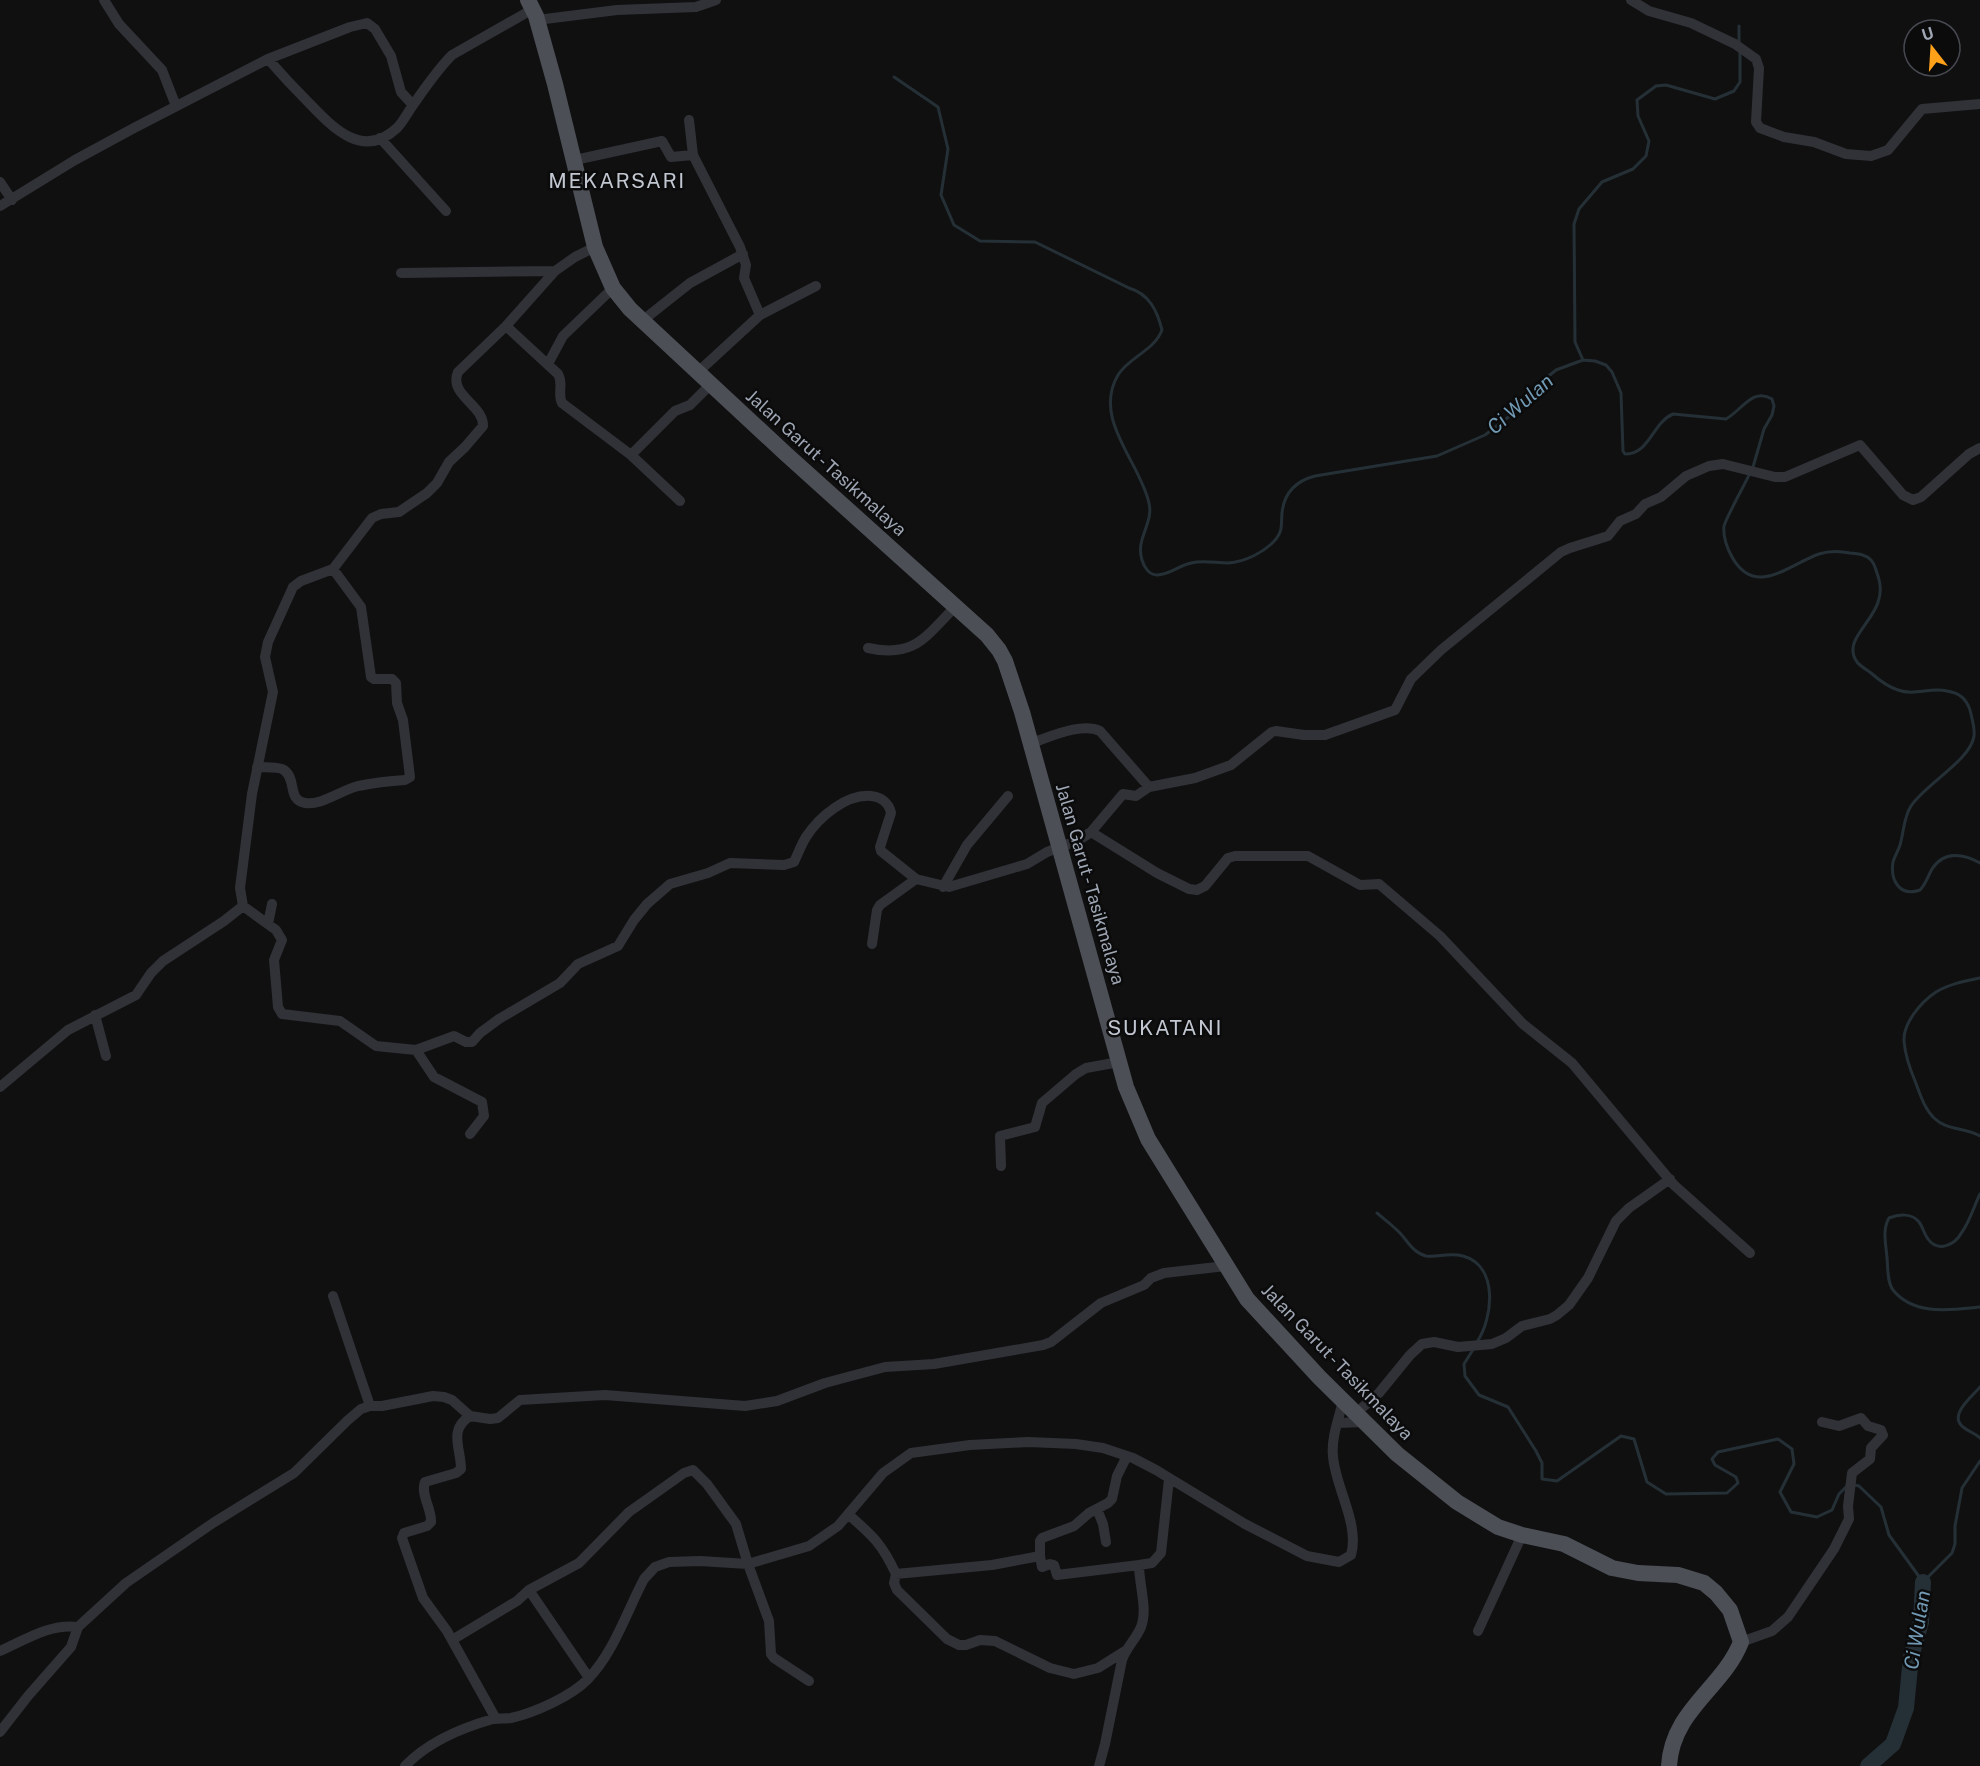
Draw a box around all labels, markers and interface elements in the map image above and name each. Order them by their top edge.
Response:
north arrow [1902,18,1962,78]
text: U [1919,23,1936,45]
district label: MEKARSARI [548,168,686,193]
water label: Ci Wulan [1482,369,1558,439]
street label: Jalan Garut - Tasikmalaya [742,385,911,540]
street label: Jalan Garut - Tasikmalaya [1052,781,1129,987]
district label: SUKATANI [1107,1015,1223,1040]
street label: Jalan Garut - Tasikmalaya [1257,1279,1417,1444]
water label: Ci Wulan [1899,1589,1935,1671]

